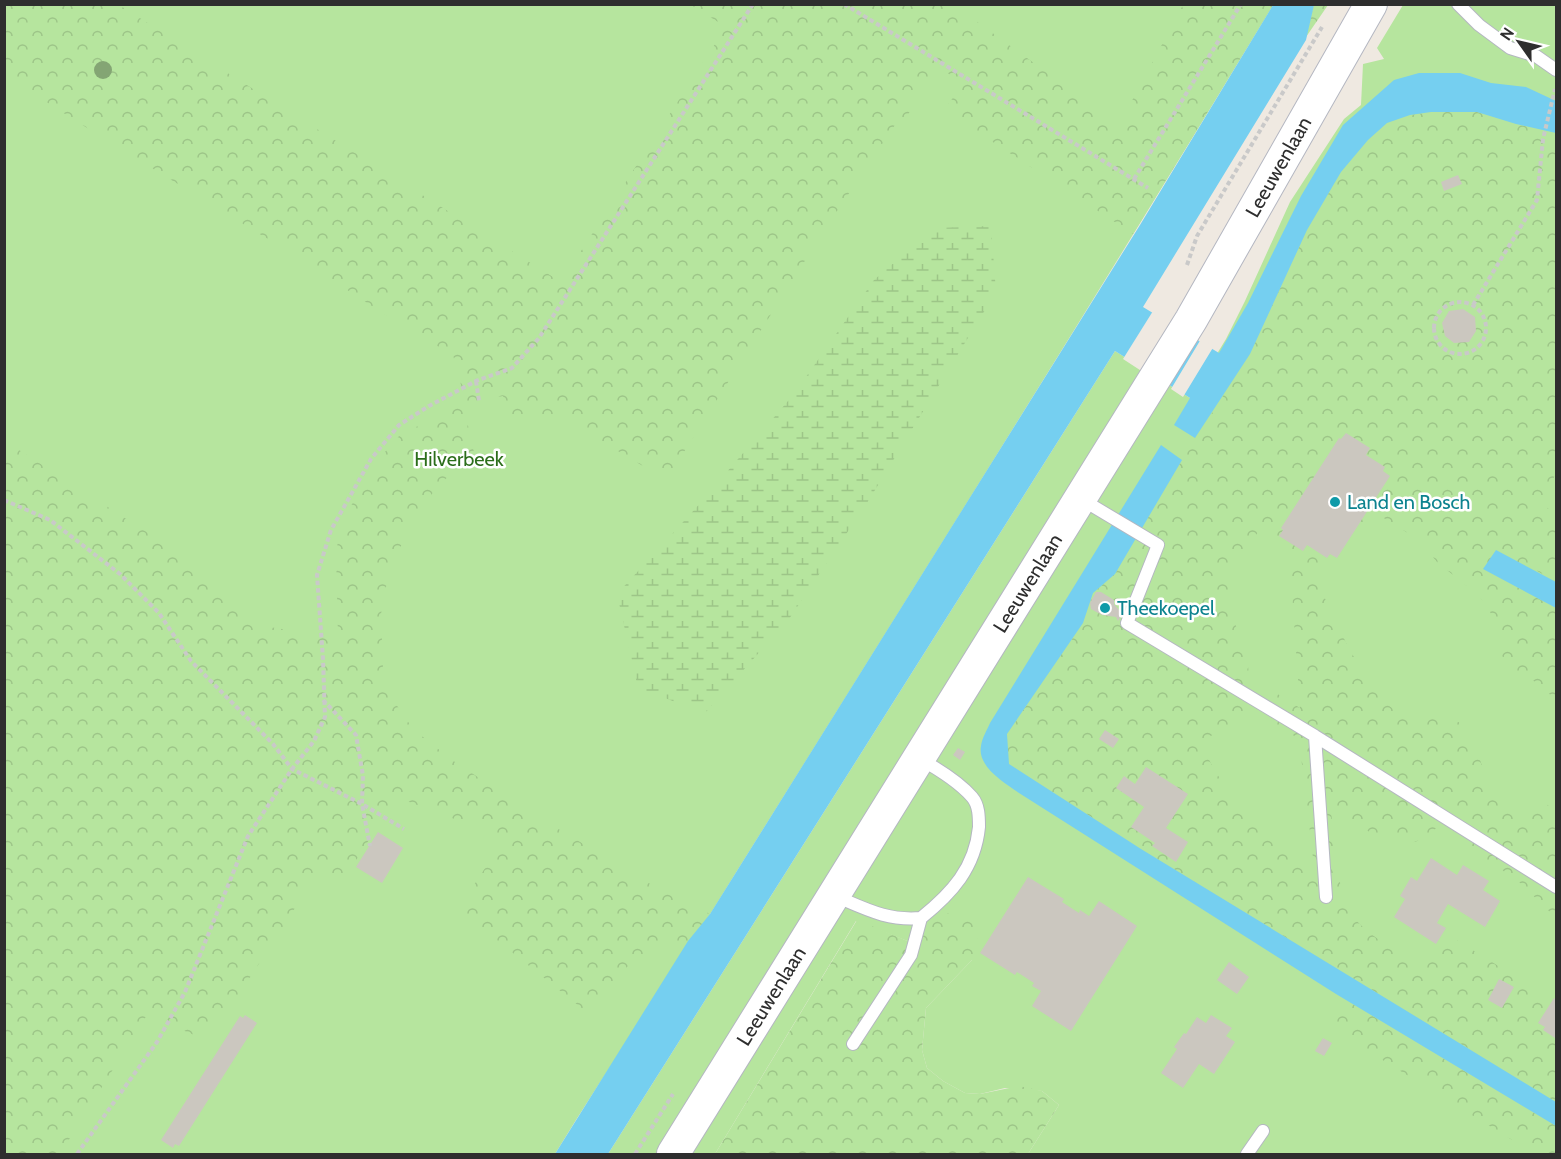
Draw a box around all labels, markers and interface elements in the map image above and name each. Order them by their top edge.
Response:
north arrow [1489,12,1549,72]
text: N [1496,24,1518,44]
street label: Leeuwenlaan [1240,112,1316,221]
park label: Hilverbeek [414,447,504,471]
place label: Land en Bosch [1347,490,1470,514]
marker: Land en Bosch [1328,495,1342,509]
street label: Leeuwenlaan [988,529,1067,637]
place label: Theekoepel [1117,596,1215,620]
marker: Theekoepel [1098,601,1112,615]
street label: Leeuwenlaan [731,942,811,1050]

